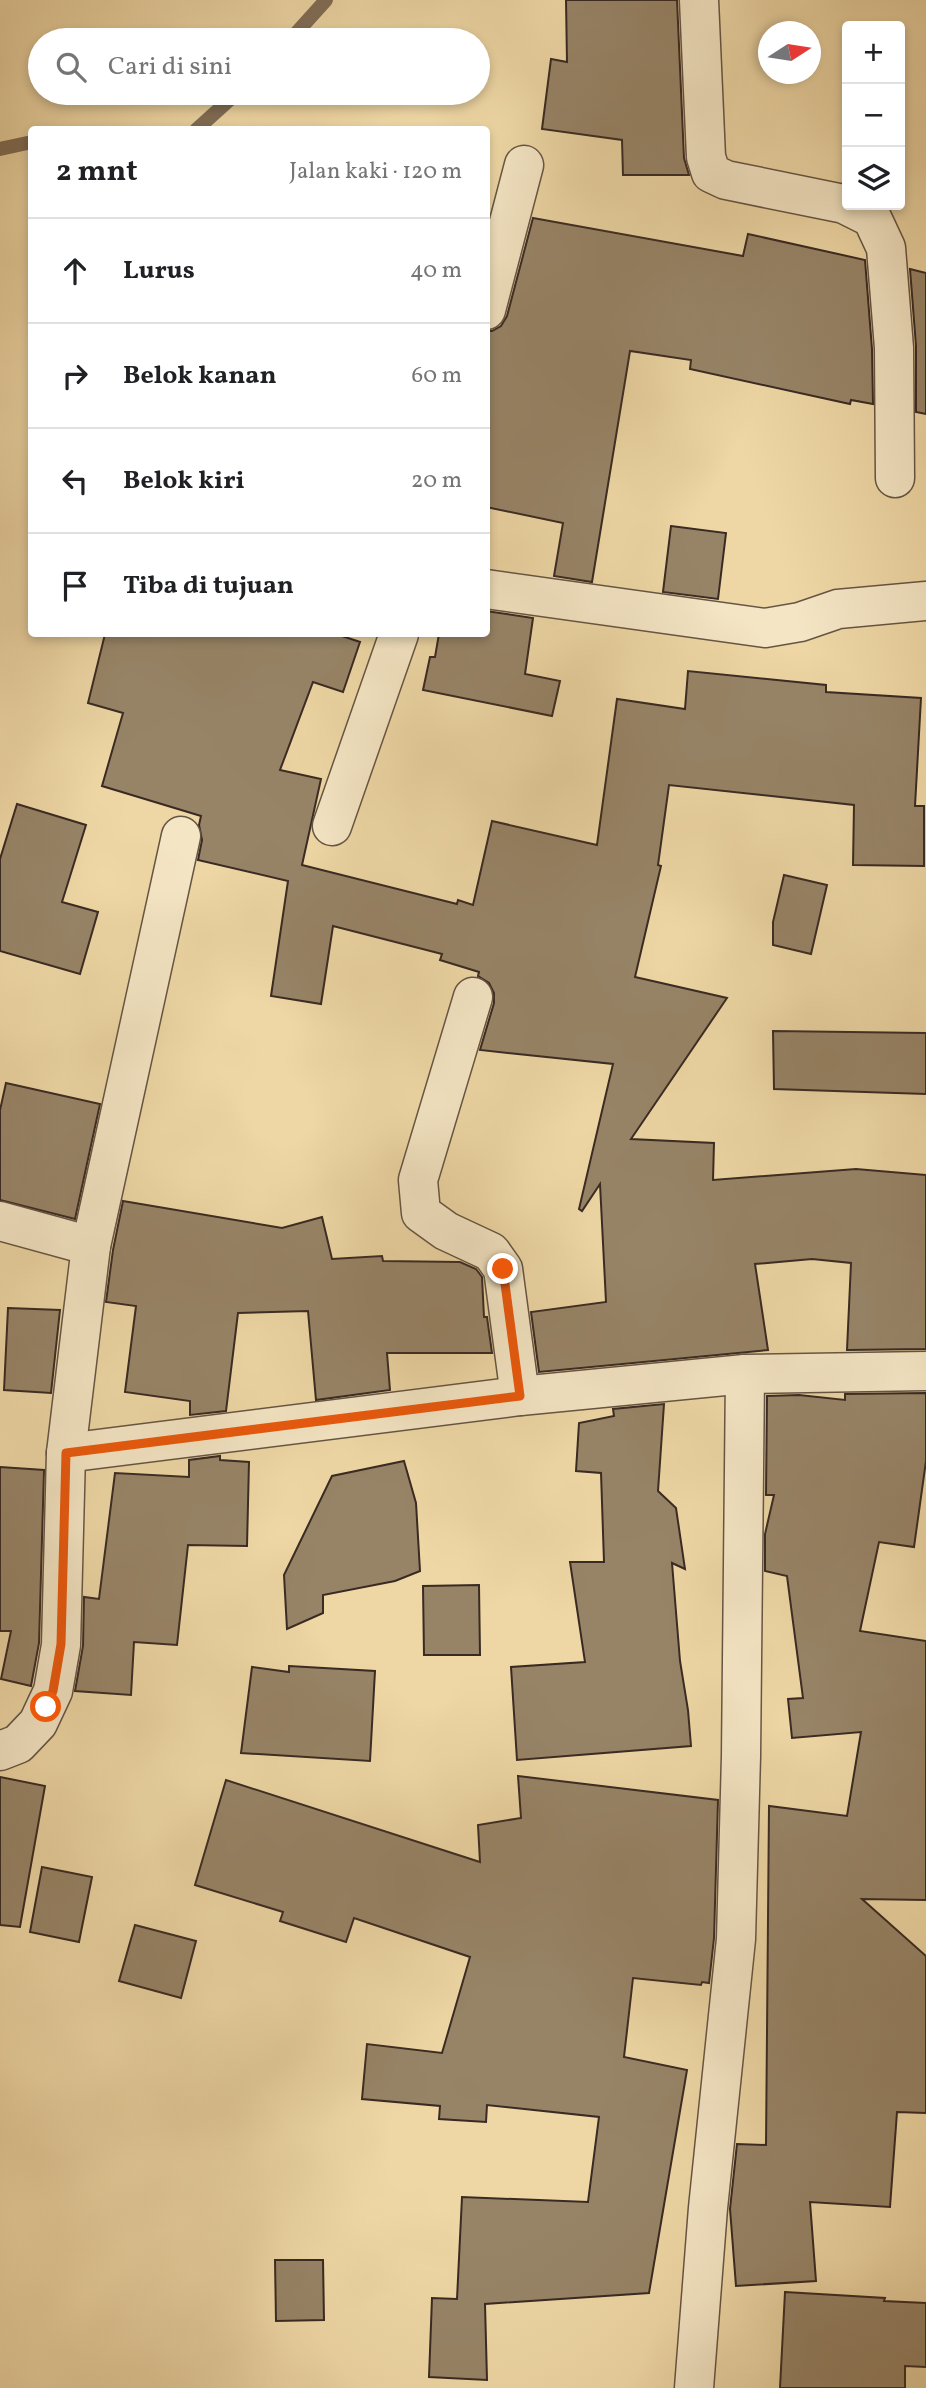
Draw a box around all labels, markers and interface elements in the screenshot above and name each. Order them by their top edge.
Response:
north arrow [758,21,821,84]
map controls [842,21,905,210]
button: + [842,21,905,84]
search box [28,28,490,105]
icon: search [52,48,90,86]
text: Cari di sini [108,49,232,85]
button: − [842,84,905,147]
button: layers [842,147,905,210]
text: 2 mnt [56,151,137,193]
text: Jalan kaki · 120 m [289,156,462,188]
icon: ahead [56,252,94,290]
text: Lurus [123,253,195,289]
text: 40 m [410,255,462,287]
icon: right [56,357,94,395]
text: Belok kanan [123,358,277,394]
text: 60 m [412,360,462,392]
icon: left [56,462,94,500]
text: Belok kiri [123,463,245,499]
text: 20 m [411,465,462,497]
icon: arrive [56,567,94,605]
text: Tiba di tujuan [123,568,294,604]
route end [487,1253,518,1284]
route start [30,1691,61,1722]

